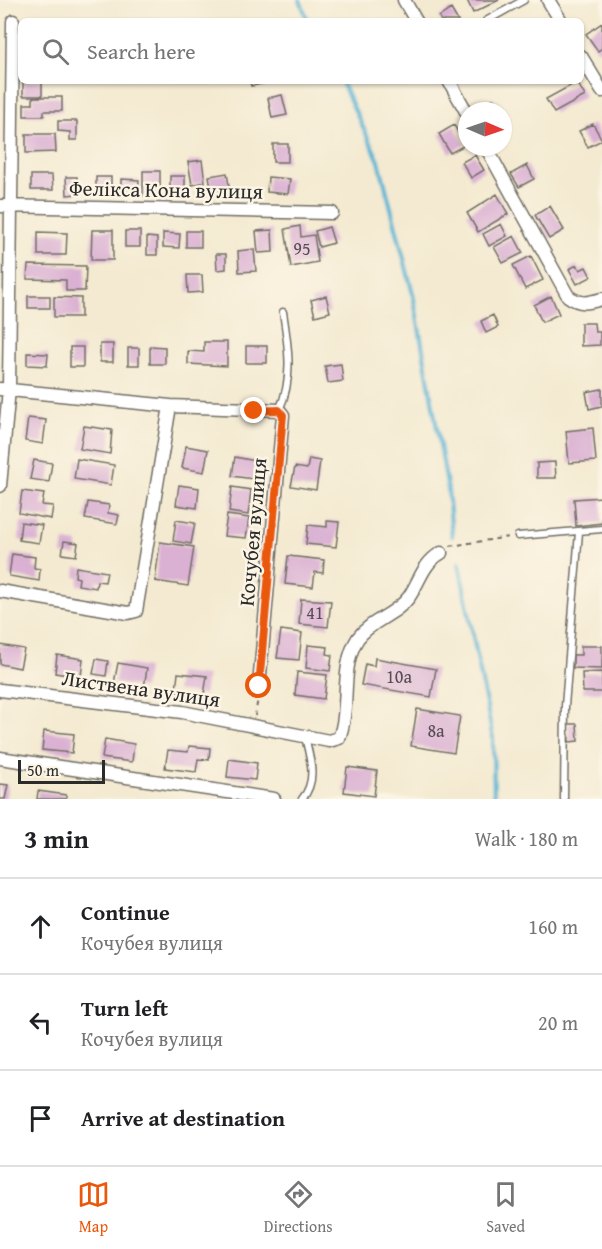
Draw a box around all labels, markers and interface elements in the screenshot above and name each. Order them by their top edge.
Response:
search box [18,18,584,84]
icon: search [39,35,72,68]
text: Search here [87,35,196,67]
north arrow [458,102,512,156]
street label: Фелікса Кона вулиця [69,172,264,207]
house number: 95 [293,235,311,262]
route end [240,397,266,423]
street label: Кочубея вулиця [231,456,274,608]
house number: 41 [306,599,324,626]
street label: Листвена вулиця [60,662,223,715]
house number: 10а [386,663,412,690]
route start [245,672,271,698]
house number: 8а [427,717,445,744]
scale bar [18,757,105,784]
text: 50 m [27,758,59,782]
text: 3 min [24,819,89,858]
text: Walk · 180 m [475,824,578,853]
text: Continue [81,896,170,928]
icon: ahead [24,910,57,943]
text: 160 m [528,912,578,941]
text: Кочубея вулиця [81,928,223,957]
text: Turn left [81,992,168,1024]
icon: left [24,1006,57,1039]
text: 20 m [538,1008,578,1037]
text: Кочубея вулиця [81,1024,223,1053]
icon: arrive [24,1102,57,1135]
text: Arrive at destination [81,1102,285,1134]
tab: Map [77,1178,110,1238]
tab: Directions [264,1178,333,1238]
tab: Saved [486,1178,525,1238]

